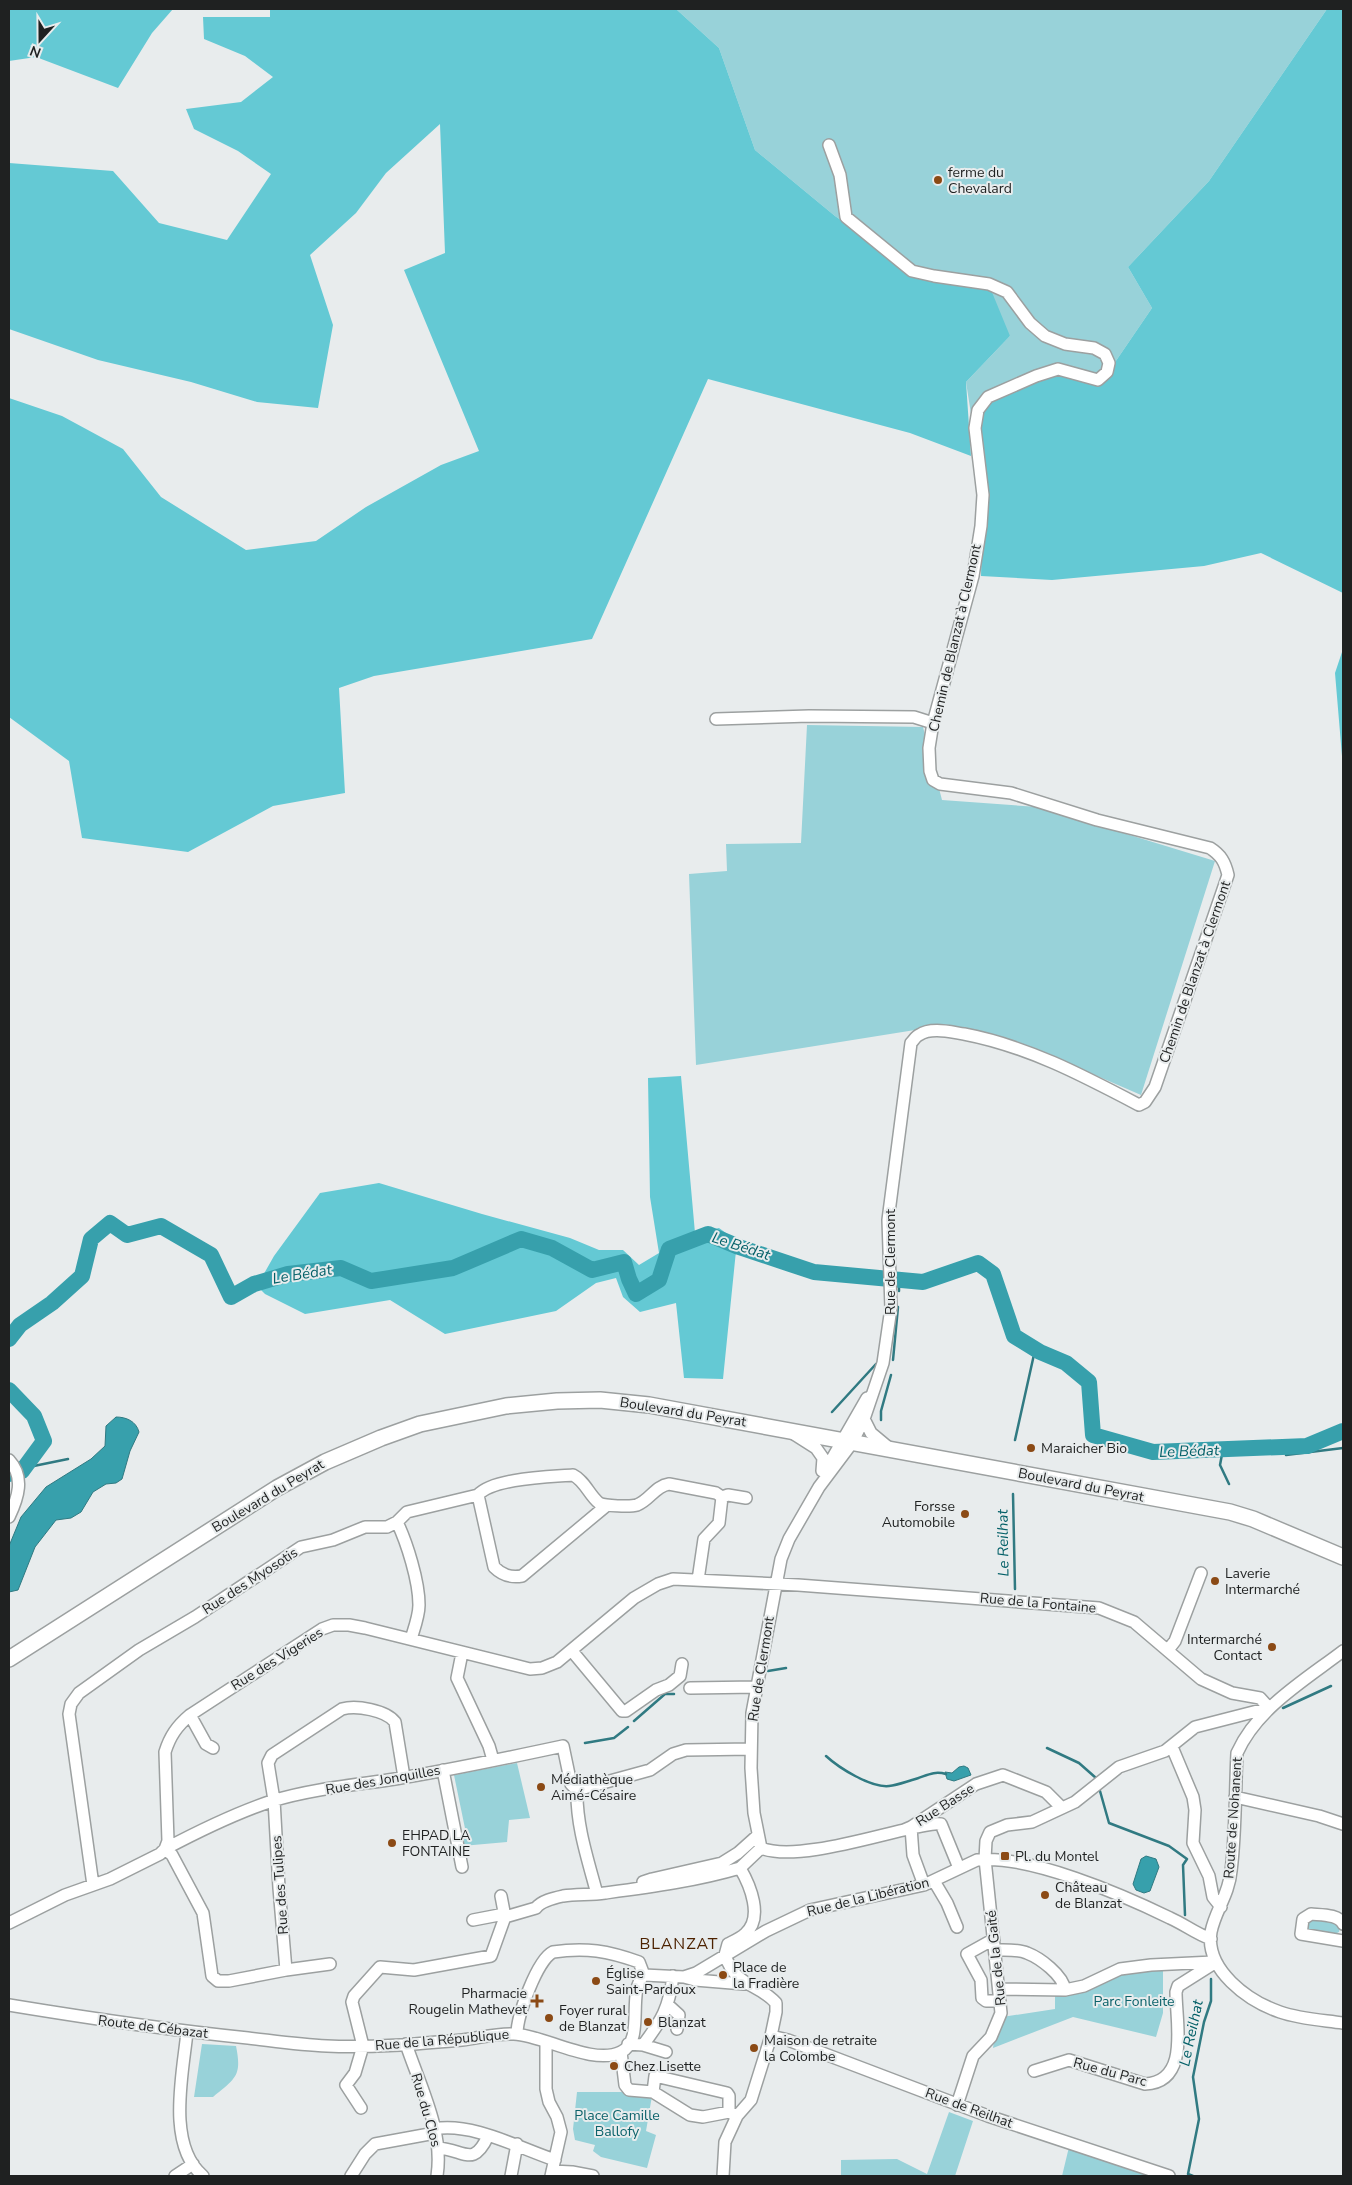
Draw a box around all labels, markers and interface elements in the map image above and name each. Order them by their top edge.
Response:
north arrow [15,15,65,65]
text: N [27,41,44,62]
place label: ferme du Chevalard [948,163,1012,198]
marker: ferme du Chevalard [932,174,944,186]
street label: Chemin de Blanzat à Clermont [924,542,986,734]
street label: Chemin de Blanzat à Clermont [1155,878,1235,1066]
street label: Rue de Clermont [881,1209,900,1315]
water label: Le Bédat [709,1227,773,1265]
water label: Le Bédat [271,1259,334,1289]
street label: Boulevard du Peyrat [618,1393,748,1431]
place label: Maraicher Bio [1041,1439,1127,1458]
water label: Le Bédat [1159,1440,1220,1462]
marker: Maraicher Bio [1025,1442,1037,1454]
street label: Boulevard du Peyrat [208,1455,328,1537]
street label: Boulevard du Peyrat [1017,1463,1146,1507]
place label: Forsse Automobile [882,1497,955,1532]
marker: Forsse Automobile [959,1508,971,1520]
water label: Le Reilhat [992,1508,1014,1577]
street label: Rue des Myosotis [199,1543,302,1619]
place label: Laverie Intermarché [1225,1564,1300,1599]
marker: Laverie Intermarché [1209,1575,1221,1587]
street label: Rue de la Fontaine [979,1588,1097,1618]
street label: Rue de Clermont [743,1615,779,1723]
street label: Rue des Vigeries [227,1623,327,1695]
place label: Intermarché Contact [1187,1630,1262,1665]
marker: Intermarché Contact [1266,1641,1278,1653]
street label: Route de Nohanent [1219,1757,1247,1879]
street label: Rue des Jonquilles [324,1761,442,1799]
place label: Médiathèque Aimé-Césaire [551,1770,636,1805]
street label: Rue Basse [912,1779,978,1831]
marker: Médiathèque Aimé-Césaire [535,1781,547,1793]
place label: EHPAD LA FONTAINE [402,1826,470,1861]
street label: Rue des Tulipes [267,1835,293,1935]
marker: EHPAD LA FONTAINE [386,1837,398,1849]
place label: Pl. du Montel [1015,1847,1100,1866]
marker: Pl. du Montel [999,1850,1011,1862]
street label: Rue de la Libération [805,1873,931,1921]
place label: Château de Blanzat [1055,1878,1122,1913]
marker: Château de Blanzat [1039,1889,1051,1901]
street label: Rue de la Gaité [982,1909,1010,2007]
district label: BLANZAT [639,1933,719,1955]
place label: Place de la Fradière [733,1958,799,1993]
place label: Église Saint-Pardoux [606,1964,697,1999]
marker: Place de la Fradière [717,1969,729,1981]
marker: Église Saint-Pardoux [590,1975,602,1987]
place label: Pharmacie Rougelin Mathevet [409,1984,527,2019]
park label: Parc Fonleite [1093,1992,1175,2011]
marker: Pharmacie Rougelin Mathevet [531,1995,543,2007]
water label: Le Reilhat [1174,1997,1208,2068]
place label: Foyer rural de Blanzat [559,2001,627,2036]
street label: Route de Cébazat [97,2011,209,2043]
marker: Foyer rural de Blanzat [543,2012,555,2024]
place label: Blanzat [658,2013,706,2032]
marker: Blanzat [642,2016,654,2028]
street label: Rue de la République [374,2025,510,2055]
place label: Maison de retraite la Colombe [764,2031,877,2066]
marker: Maison de retraite la Colombe [748,2042,760,2054]
street label: Rue du Parc [1071,2053,1149,2091]
place label: Chez Lisette [624,2057,701,2076]
marker: Chez Lisette [608,2060,620,2072]
street label: Rue du Clos [406,2071,446,2149]
street label: Rue de Reilhat [923,2083,1015,2133]
park label: Place Camille Ballofy [574,2106,660,2141]

